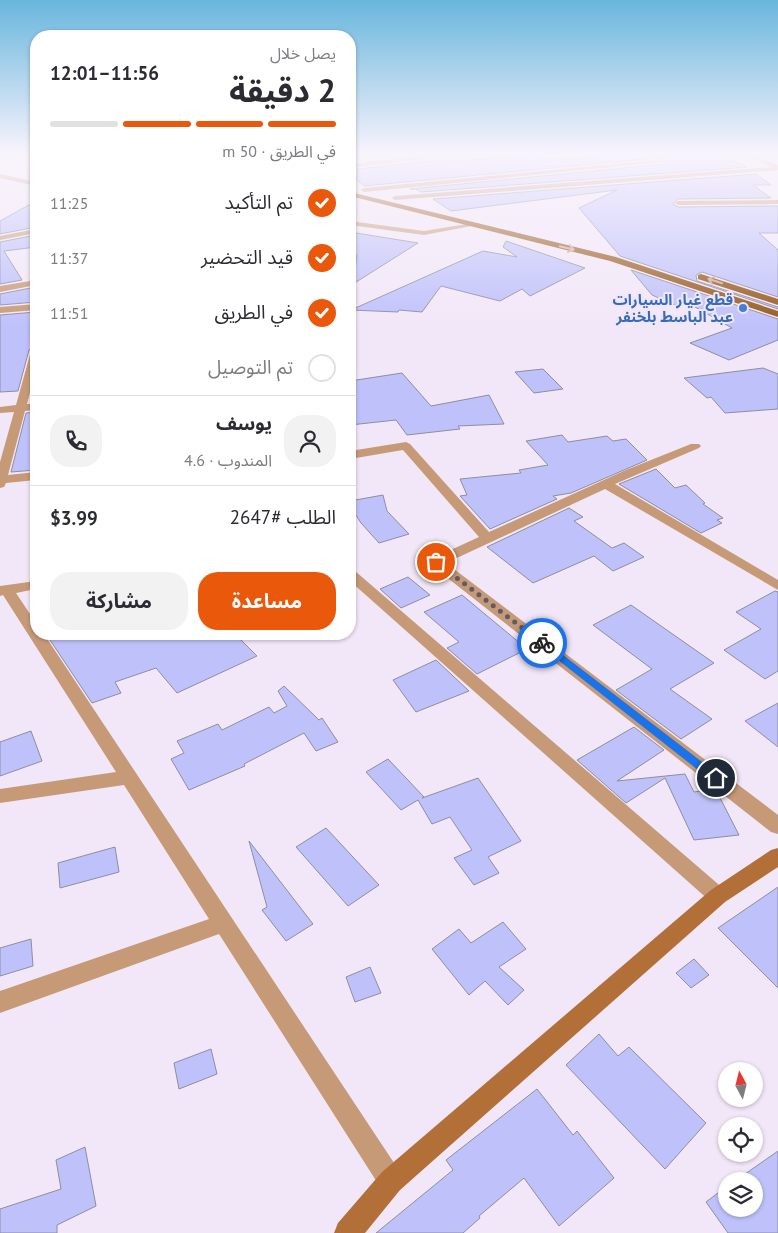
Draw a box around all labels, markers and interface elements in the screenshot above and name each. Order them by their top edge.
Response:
text: يصل خلال [270,43,336,63]
text: 11:56–12:01 [50,61,159,85]
text: 2 دقيقة [229,69,336,111]
text: في الطريق · 50 m [222,141,336,161]
icon: check [308,189,336,217]
text: تم التأكيد [225,190,293,214]
text: 11:25 [50,193,88,213]
icon: check [308,244,336,272]
one-way arrow [559,244,575,253]
text: قيد التحضير [201,245,293,269]
text: 11:37 [50,248,88,268]
one-way arrow [707,276,723,286]
place label: قطع غيار السيارات عبد الباسط بلخنفر [613,290,733,326]
icon: check [308,299,336,327]
text: في الطريق [215,300,293,324]
marker: قطع غيار السيارات عبد الباسط بلخنفر [737,302,749,314]
text: 11:51 [50,303,88,323]
text: تم التوصيل [208,355,293,379]
text: يوسف [216,411,272,435]
button: phone [50,415,102,467]
button: person [284,415,336,467]
text: المندوب · 4.6 [184,450,272,470]
text: الطلب #2647 [230,505,336,529]
text: $3.99 [50,506,98,530]
pin [415,541,457,583]
icon: bag [422,548,450,576]
button: مشاركة [50,572,188,630]
button: مساعدة [198,572,336,630]
courier [517,618,567,668]
icon: bike [528,629,556,657]
pin [695,757,737,799]
icon: home [702,764,730,792]
north arrow [718,1062,762,1108]
map controls [718,1062,763,1217]
button: locate [718,1117,763,1162]
button: layers [718,1172,763,1217]

